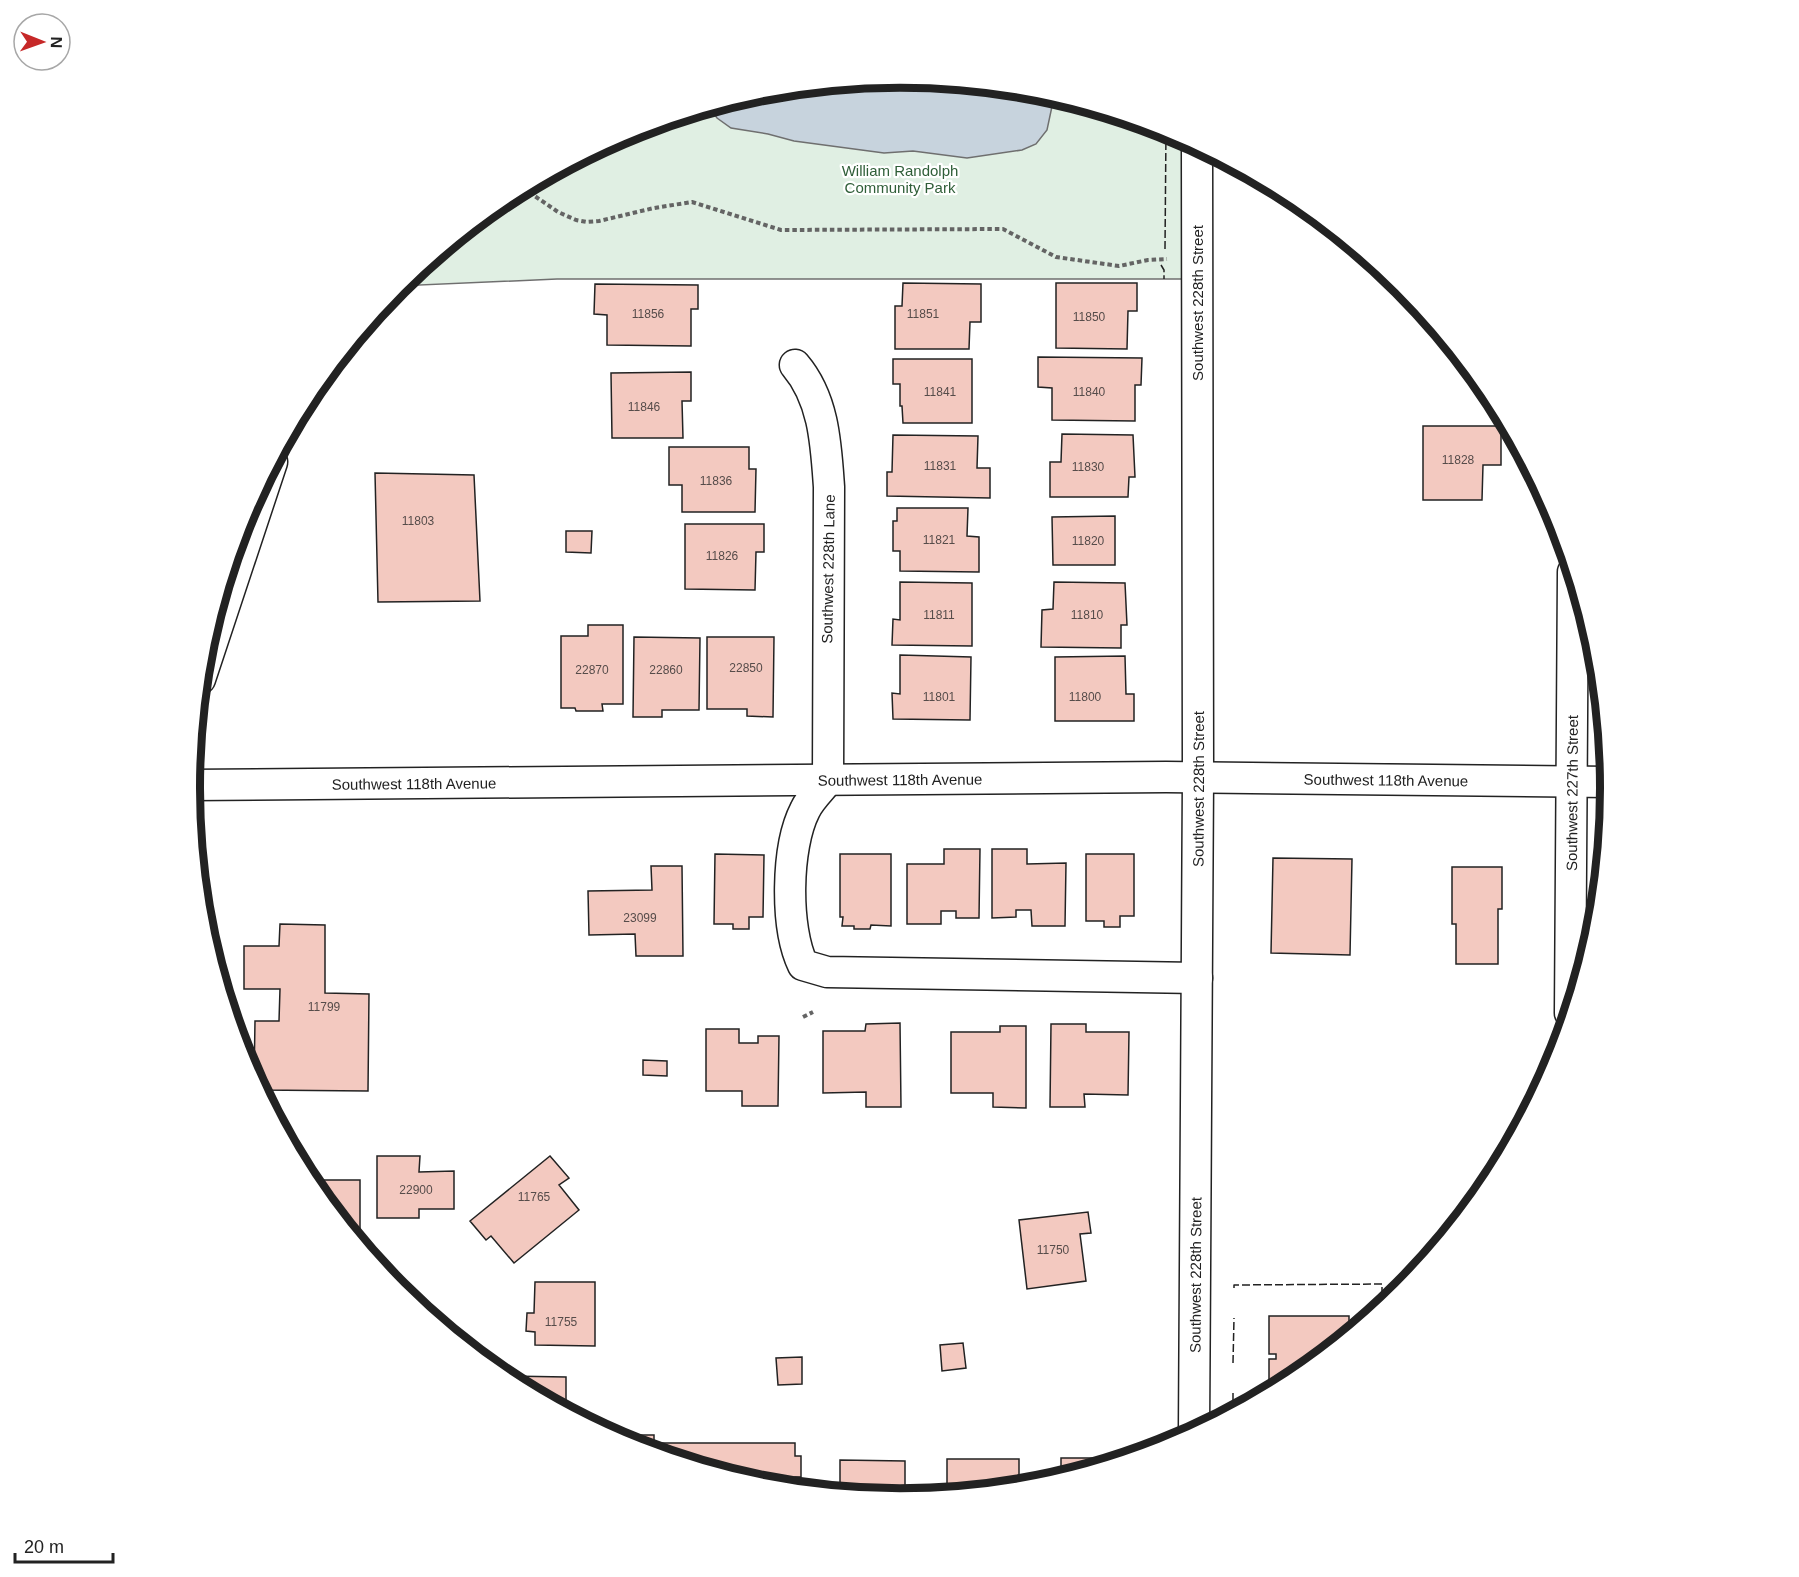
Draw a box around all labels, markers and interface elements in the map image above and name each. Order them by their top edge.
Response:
north arrow [12,12,72,72]
text: N [48,36,65,48]
park label: William Randolph Community Park [842,162,958,196]
street label: Southwest 228th Street [1189,224,1206,381]
house number: 11856 [632,307,665,321]
house number: 11851 [907,307,940,321]
house number: 11850 [1073,310,1106,324]
house number: 11841 [924,385,957,399]
house number: 11840 [1073,385,1106,399]
house number: 11846 [628,400,661,414]
house number: 11828 [1442,453,1475,467]
house number: 11831 [924,459,957,473]
house number: 11830 [1072,460,1105,474]
house number: 11836 [700,474,733,488]
street label: Southwest 228th Lane [818,494,838,644]
house number: 11803 [402,514,435,528]
house number: 11821 [923,533,956,547]
house number: 11820 [1072,534,1105,548]
house number: 11826 [706,549,739,563]
house number: 11811 [923,608,955,622]
house number: 11810 [1071,608,1104,622]
house number: 22850 [729,661,763,675]
house number: 22870 [575,663,609,677]
house number: 22860 [649,663,683,677]
house number: 11801 [923,690,956,704]
house number: 11800 [1069,690,1102,704]
street label: Southwest 228th Street [1189,710,1207,867]
street label: Southwest 227th Street [1562,714,1581,871]
street label: Southwest 118th Avenue [818,770,982,788]
street label: Southwest 118th Avenue [1304,770,1468,789]
street label: Southwest 118th Avenue [332,774,496,792]
house number: 23099 [623,911,657,925]
house number: 11799 [308,1000,341,1014]
house number: 22900 [399,1183,433,1197]
house number: 11765 [518,1190,551,1204]
street label: Southwest 228th Street [1186,1196,1204,1353]
house number: 11750 [1037,1243,1070,1257]
house number: 11755 [545,1315,578,1329]
scale bar [15,1526,112,1564]
text: 20 m [24,1537,64,1557]

